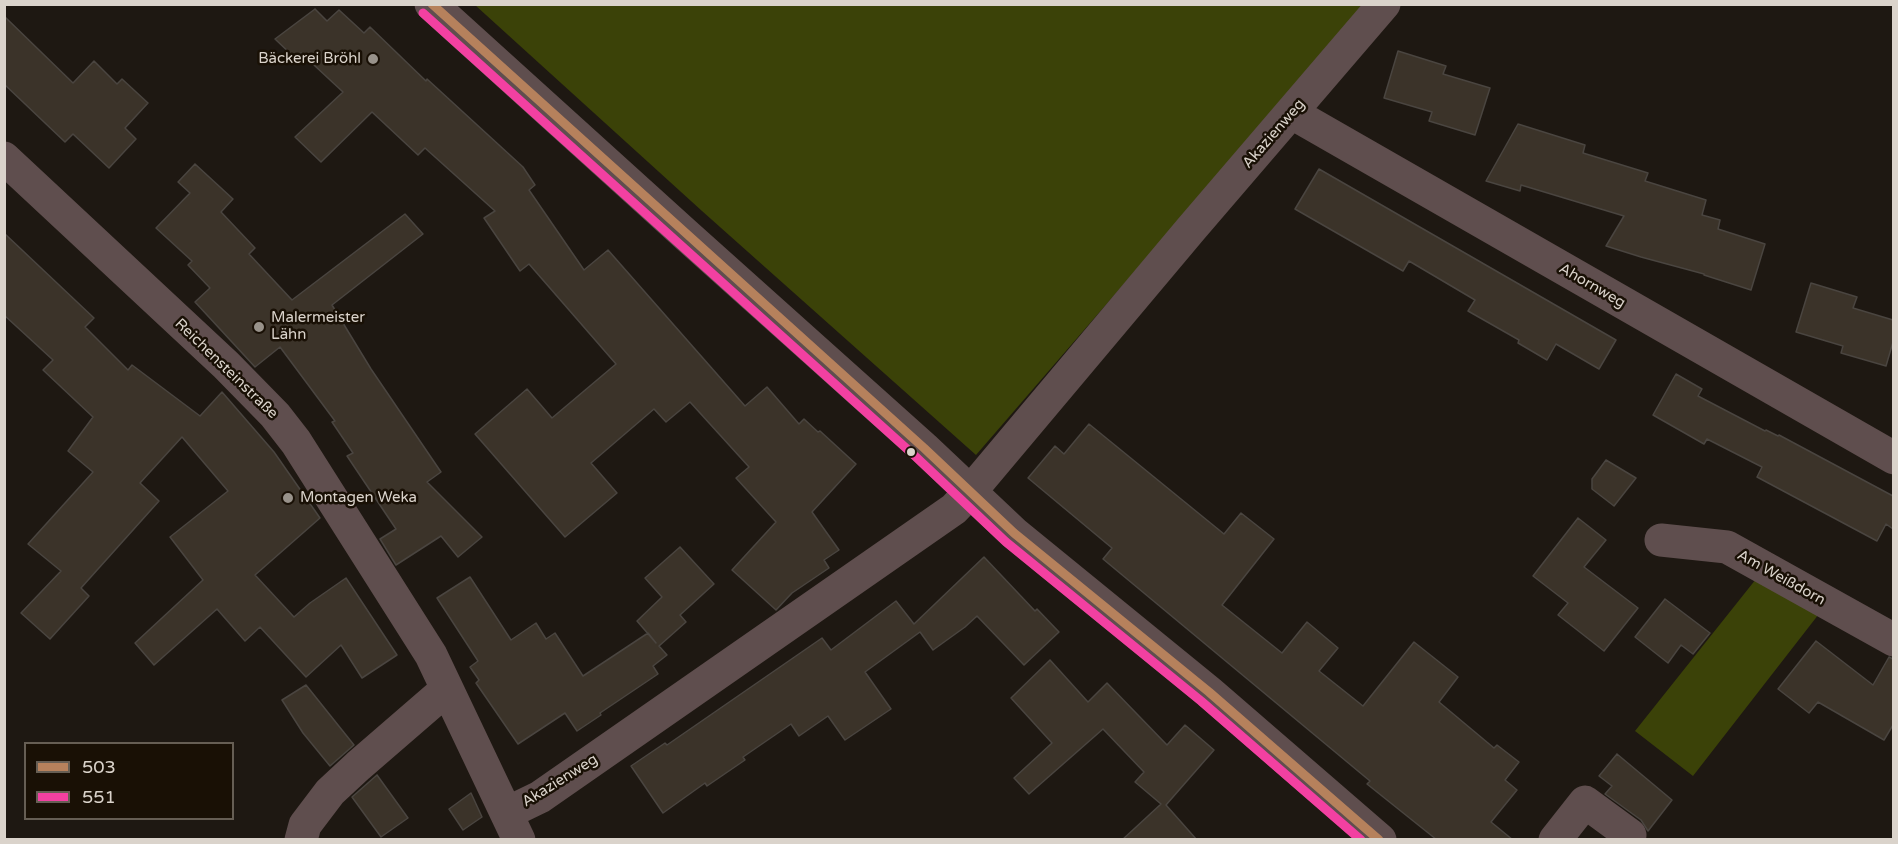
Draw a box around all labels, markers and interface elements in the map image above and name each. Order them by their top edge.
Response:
place label: Bäckerei Bröhl [258,50,361,68]
marker: Bäckerei Bröhl [366,52,380,66]
street label: Akazienweg [1239,96,1309,172]
street label: Ahornweg [1556,260,1628,312]
place label: Malermeister Lähn [271,309,365,344]
street label: Reichensteinstraße [171,315,281,423]
marker: Malermeister Lähn [252,320,266,334]
unlabelled marker [905,446,917,458]
place label: Montagen Weka [300,489,417,507]
marker: Montagen Weka [281,491,295,505]
street label: Am Weißdorn [1734,546,1828,610]
legend [24,742,234,820]
street label: Akazienweg [519,751,601,811]
text: 503 [82,756,116,778]
text: 551 [82,786,116,808]

